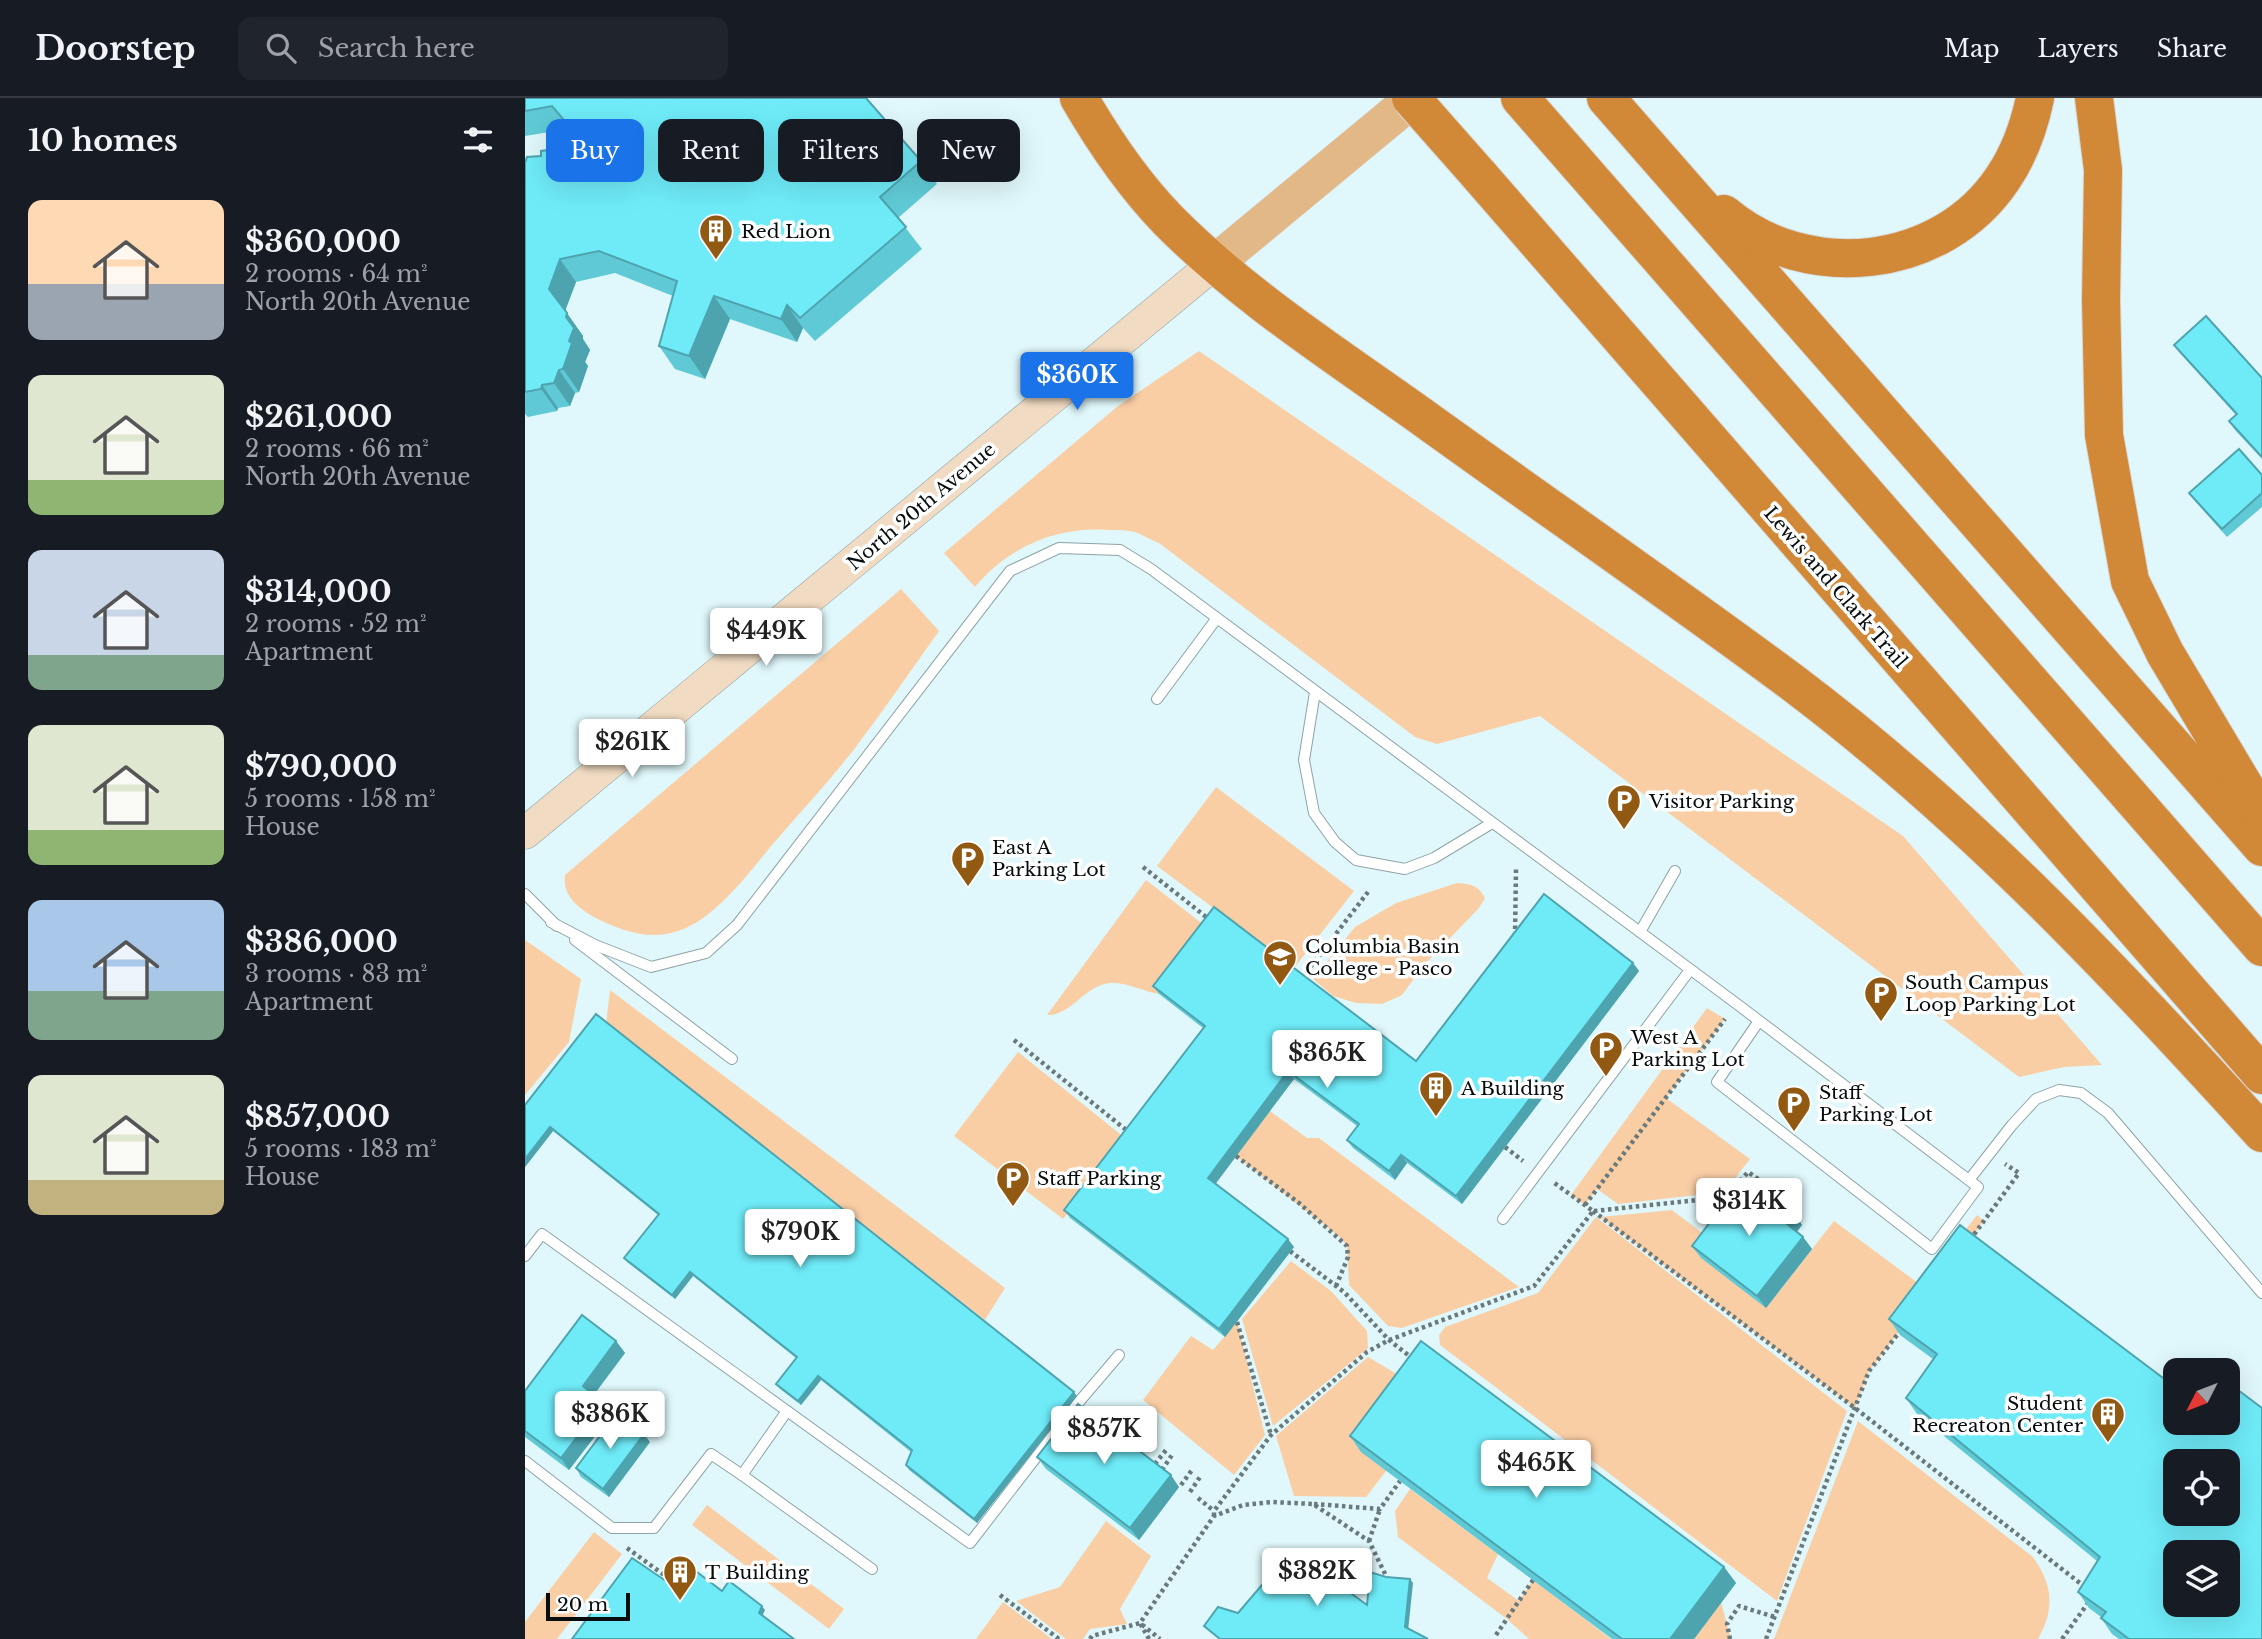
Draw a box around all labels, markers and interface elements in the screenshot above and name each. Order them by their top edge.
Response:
search box [238,17,728,80]
text: Doorstep [35,28,196,69]
icon: search [262,29,300,67]
text: Search here [318,32,475,64]
text: Map [1944,34,2000,63]
text: Layers [2038,34,2119,63]
text: Share [2157,34,2227,63]
chip: Buy [546,119,644,182]
chip: Rent [658,119,764,182]
chip: Filters [778,119,903,182]
chip: New [917,119,1020,182]
icon: filters [459,121,497,159]
text: 10 homes [28,122,178,159]
building icon: Red Lion [697,212,735,261]
place label: Red Lion [741,220,831,243]
text: $360,000 [245,223,401,260]
icon: home [84,228,168,312]
text: 2 rooms · 64 m² [245,260,428,288]
text: North 20th Avenue [245,288,471,316]
pin: $360K [1028,352,1126,412]
text: $360K [1036,361,1118,389]
text: $261,000 [245,398,392,435]
icon: home [84,403,168,487]
text: 2 rooms · 66 m² [245,435,429,463]
street label: North 20th Avenue [843,438,1000,575]
text: North 20th Avenue [245,463,471,491]
street label: Lewis and Clark Trail [1759,502,1912,673]
text: $314,000 [245,573,392,610]
icon: home [84,578,168,662]
pin: $449K [717,608,815,668]
text: 2 rooms · 52 m² [245,610,427,638]
text: $449K [726,617,806,645]
text: Apartment [245,638,373,666]
pin: $261K [583,720,681,779]
text: $261K [595,728,669,756]
text: $790,000 [245,748,397,785]
icon: home [84,753,168,837]
parking icon: Visitor Parking [1605,782,1643,831]
text: 5 rooms · 158 m² [245,785,435,813]
place label: Visitor Parking [1648,790,1795,813]
text: House [245,813,320,841]
place label: East A Parking Lot [992,836,1107,881]
parking icon: East A Parking Lot [949,839,987,888]
text: $386,000 [245,923,398,960]
icon: home [84,928,168,1012]
place label: Columbia Basin College - Pasco [1305,935,1460,980]
school or university icon: Columbia Basin College - Pasco [1261,938,1299,987]
text: 3 rooms · 83 m² [245,960,427,988]
place label: South Campus Loop Parking Lot [1905,971,2077,1016]
parking icon: South Campus Loop Parking Lot [1862,974,1900,1023]
text: Apartment [245,988,373,1016]
place label: West A Parking Lot [1630,1026,1746,1071]
parking icon: West A Parking Lot [1587,1029,1625,1078]
pin: $365K [1278,1030,1376,1090]
text: $365K [1288,1039,1366,1067]
building icon: A Building [1417,1069,1455,1118]
place label: A Building [1460,1077,1565,1100]
place label: Staff Parking Lot [1819,1081,1934,1126]
parking icon: Staff Parking Lot [1775,1084,1813,1133]
text: $857,000 [245,1098,390,1135]
icon: home [84,1103,168,1187]
text: 5 rooms · 183 m² [245,1135,437,1163]
parking icon: Staff Parking [994,1159,1032,1208]
text: House [245,1163,320,1191]
place label: Staff Parking [1037,1167,1162,1190]
pin: $314K [1700,1178,1798,1238]
text: $314K [1712,1187,1786,1215]
pin: $790K [751,1210,849,1269]
text: $790K [761,1218,839,1246]
north arrow [2163,1358,2240,1435]
map controls [2163,1358,2240,1617]
pin: $386K [561,1392,659,1451]
place label: Student Recreaton Center [1912,1392,2084,1437]
building icon: Student Recreaton Center [2089,1395,2127,1444]
text: $386K [571,1400,649,1428]
pin: $857K [1055,1406,1153,1466]
text: $857K [1067,1415,1141,1443]
pin: $465K [1487,1440,1585,1500]
text: $465K [1497,1449,1575,1477]
button: locate [2163,1449,2240,1526]
button: layers [2163,1540,2240,1617]
pin: $382K [1268,1548,1366,1608]
building icon: T Building [661,1553,699,1602]
text: $382K [1278,1557,1356,1585]
place label: T Building [705,1561,809,1584]
scale bar [546,1590,630,1622]
text: 20 m [557,1593,608,1616]

